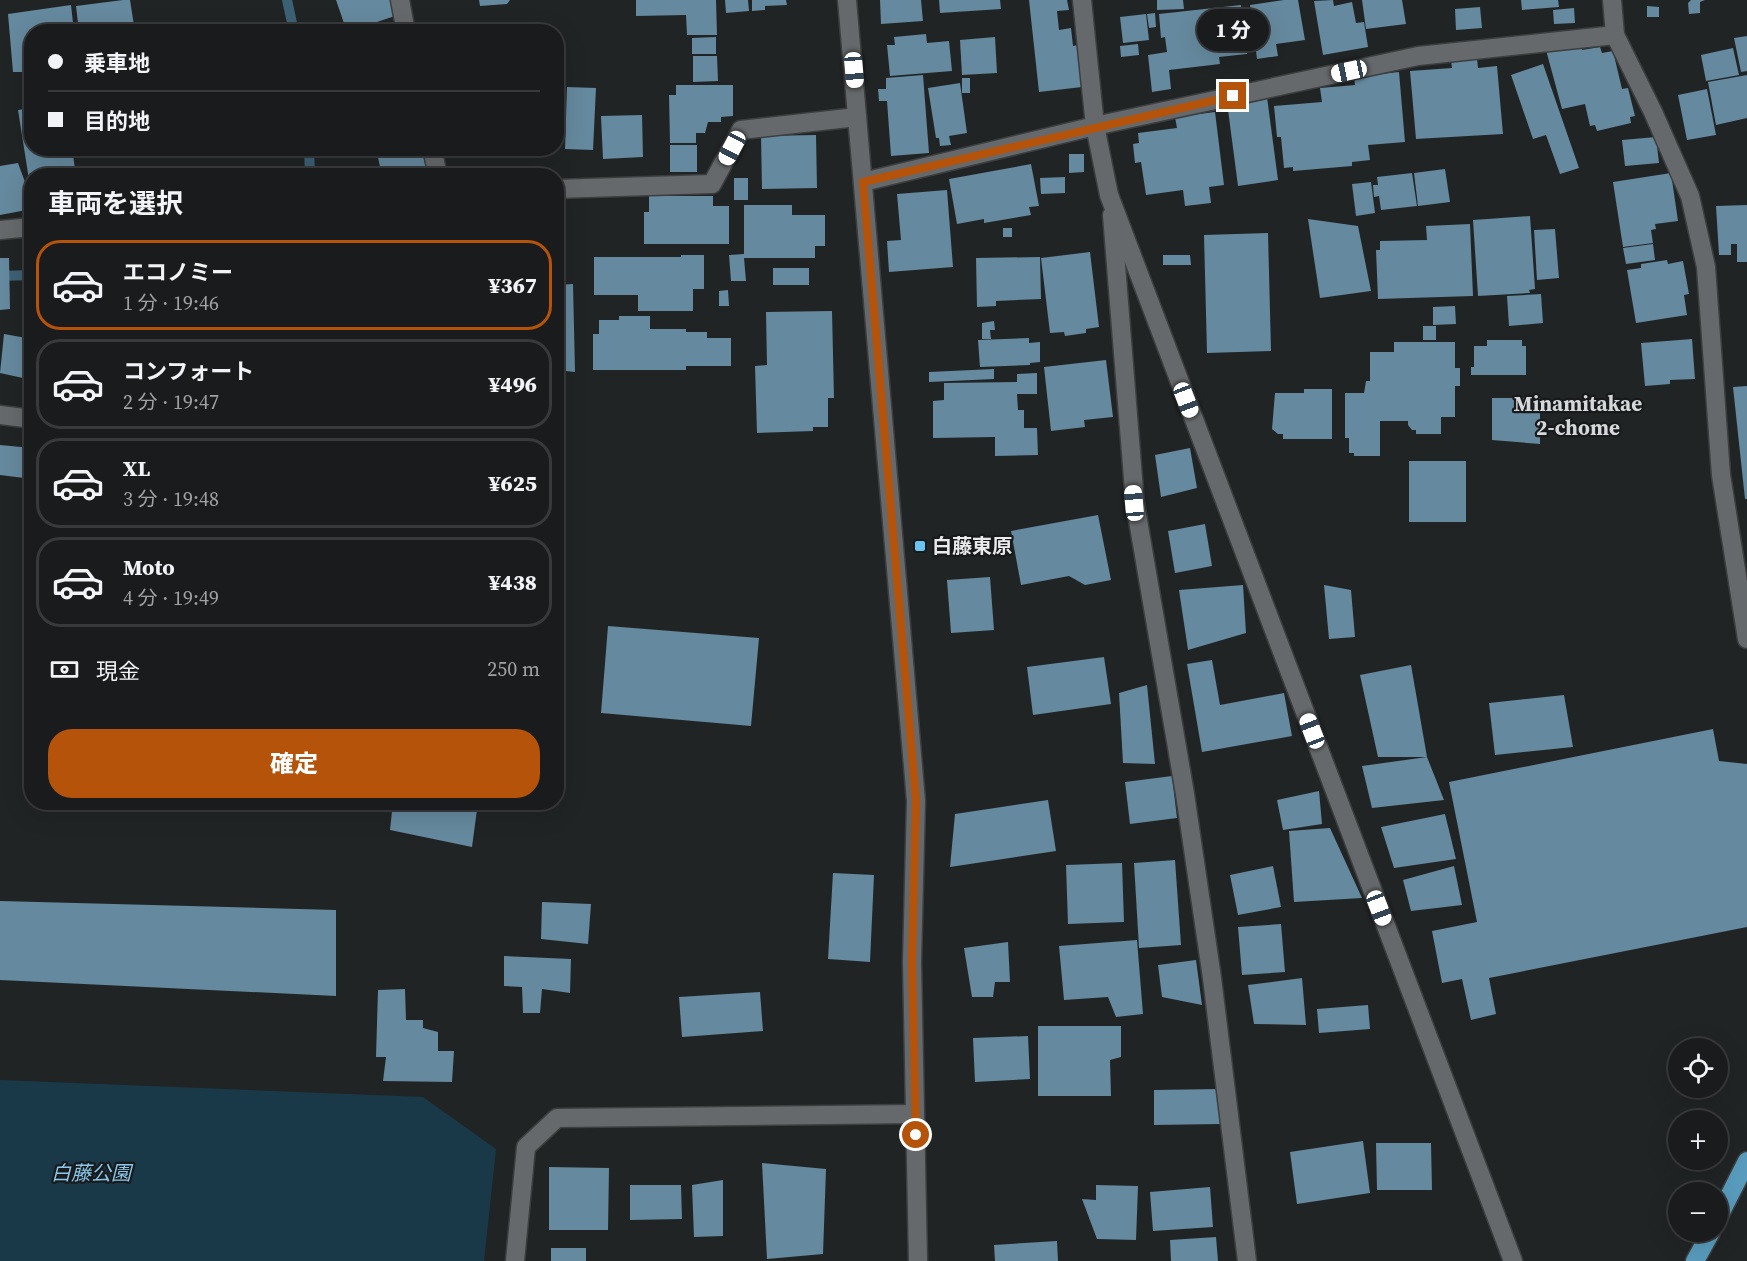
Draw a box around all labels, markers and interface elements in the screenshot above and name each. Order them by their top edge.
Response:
callout: 1 分 [1197,9,1269,51]
text: 1 分 [1215,16,1251,44]
text: 乗車地 [84,48,150,78]
car [843,51,865,89]
car [1330,58,1368,84]
route end [1219,82,1246,109]
text: 目的地 [84,106,150,136]
car [716,128,748,168]
text: 車両を選択 [48,185,183,222]
text: エコノミー [123,257,233,287]
icon: car [51,258,105,312]
text: ¥367 [489,270,537,300]
text: 1 分 · 19:46 [123,289,219,317]
text: コンフォート [123,356,254,386]
icon: car [51,357,105,411]
text: ¥496 [489,369,537,399]
car [1171,380,1201,420]
text: 2 分 · 19:47 [123,388,219,416]
district label: Minamitakae 2-chome [1514,389,1642,442]
text: XL [123,453,150,483]
icon: car [51,456,105,510]
text: ¥625 [489,468,537,498]
car [1123,484,1145,522]
text: 3 分 · 19:48 [123,485,219,513]
place label: 白藤東原 [932,532,1012,560]
marker: 白藤東原 [913,539,927,553]
text: Moto [123,552,175,582]
icon: car [51,555,105,609]
text: ¥438 [489,567,537,597]
text: 4 分 · 19:49 [123,584,219,612]
icon: cash [48,653,81,686]
text: 250 m [487,655,540,683]
text: 現金 [96,656,140,686]
car [1297,711,1327,751]
button: 確定 [48,729,540,798]
car [1364,888,1394,928]
map controls [1668,1038,1728,1242]
button: locate [1668,1038,1728,1098]
button: + [1668,1110,1728,1170]
route start [902,1121,929,1148]
park label: 白藤公園 [51,1159,134,1187]
button: − [1668,1182,1728,1242]

